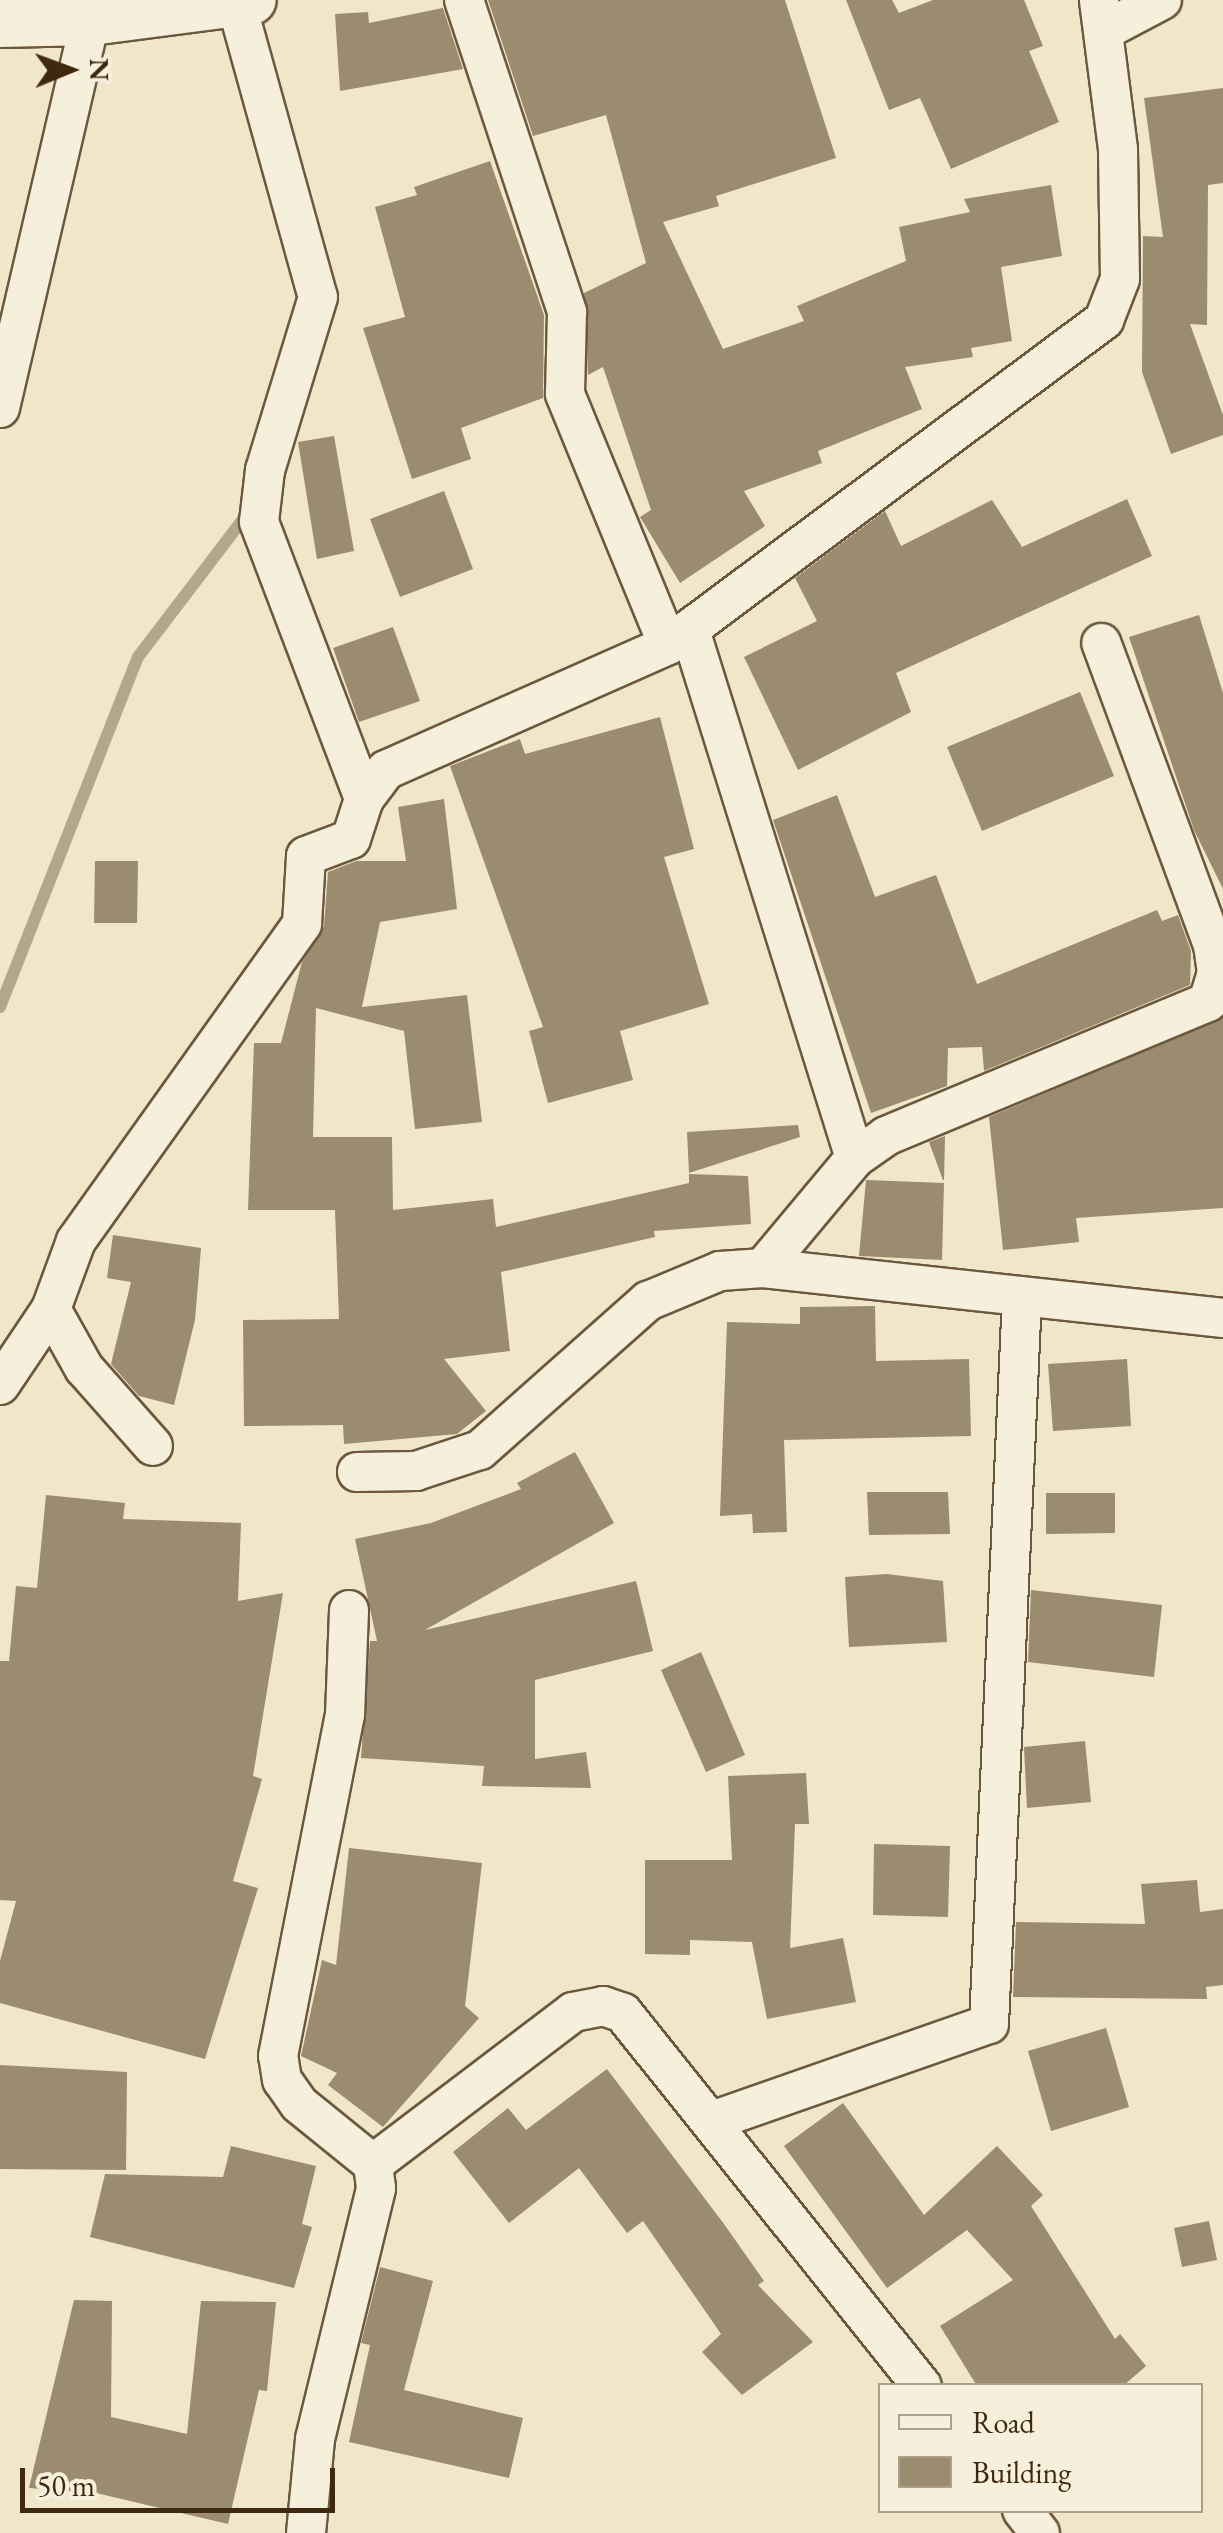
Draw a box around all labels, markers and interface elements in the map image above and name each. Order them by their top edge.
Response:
north arrow [20,20,120,120]
text: N [82,58,118,81]
legend [878,2383,1203,2513]
text: Road [972,2403,1035,2442]
scale bar [25,2448,340,2510]
text: Building [972,2453,1071,2492]
text: 50 m [37,2466,95,2505]

